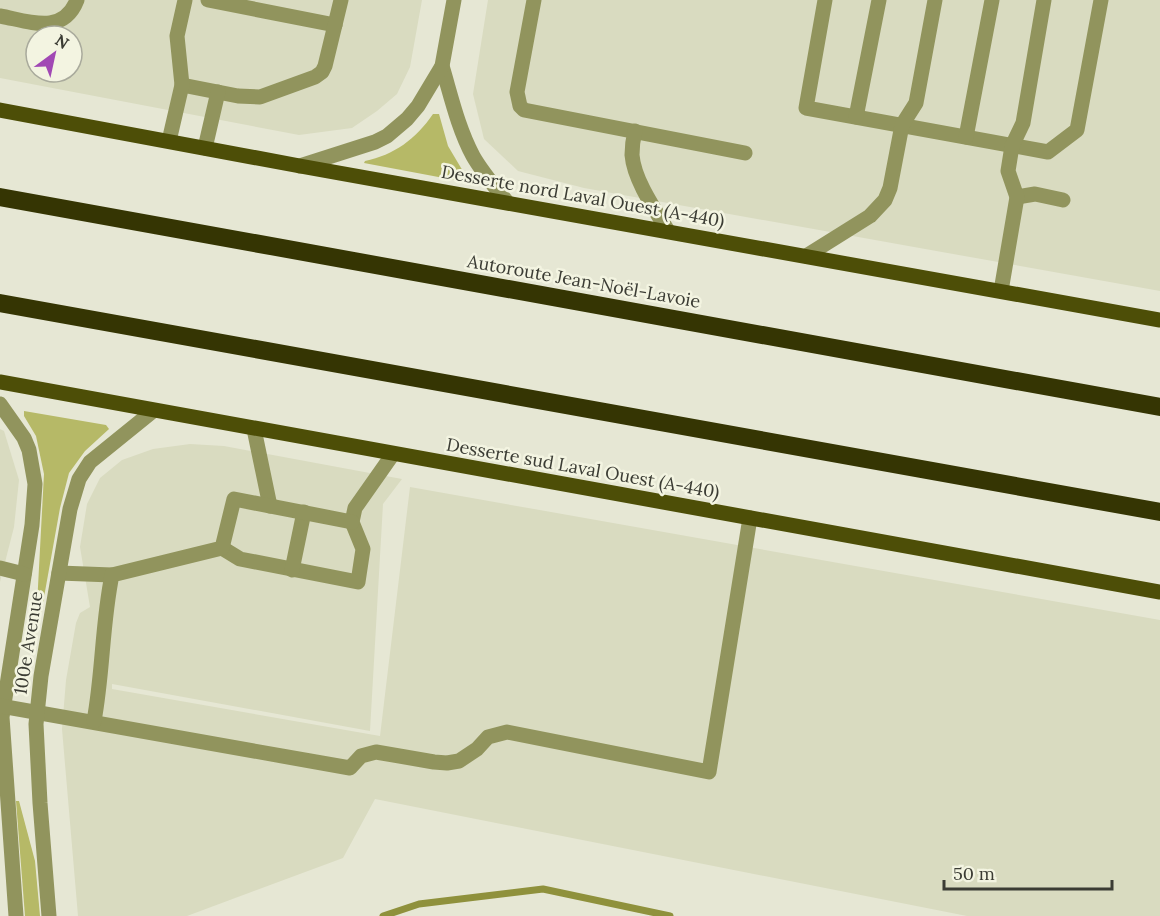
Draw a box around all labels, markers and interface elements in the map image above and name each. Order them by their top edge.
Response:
north arrow [24,24,84,84]
text: N [52,30,73,53]
street label: Desserte nord Laval Ouest (A-440) [440,160,726,232]
street label: Autoroute Jean-Noël-Lavoie [465,249,703,313]
street label: Desserte sud Laval Ouest (A-440) [445,433,721,503]
street label: 100e Avenue [8,589,48,696]
scale bar [944,853,1112,891]
text: 50 m [953,862,995,885]

